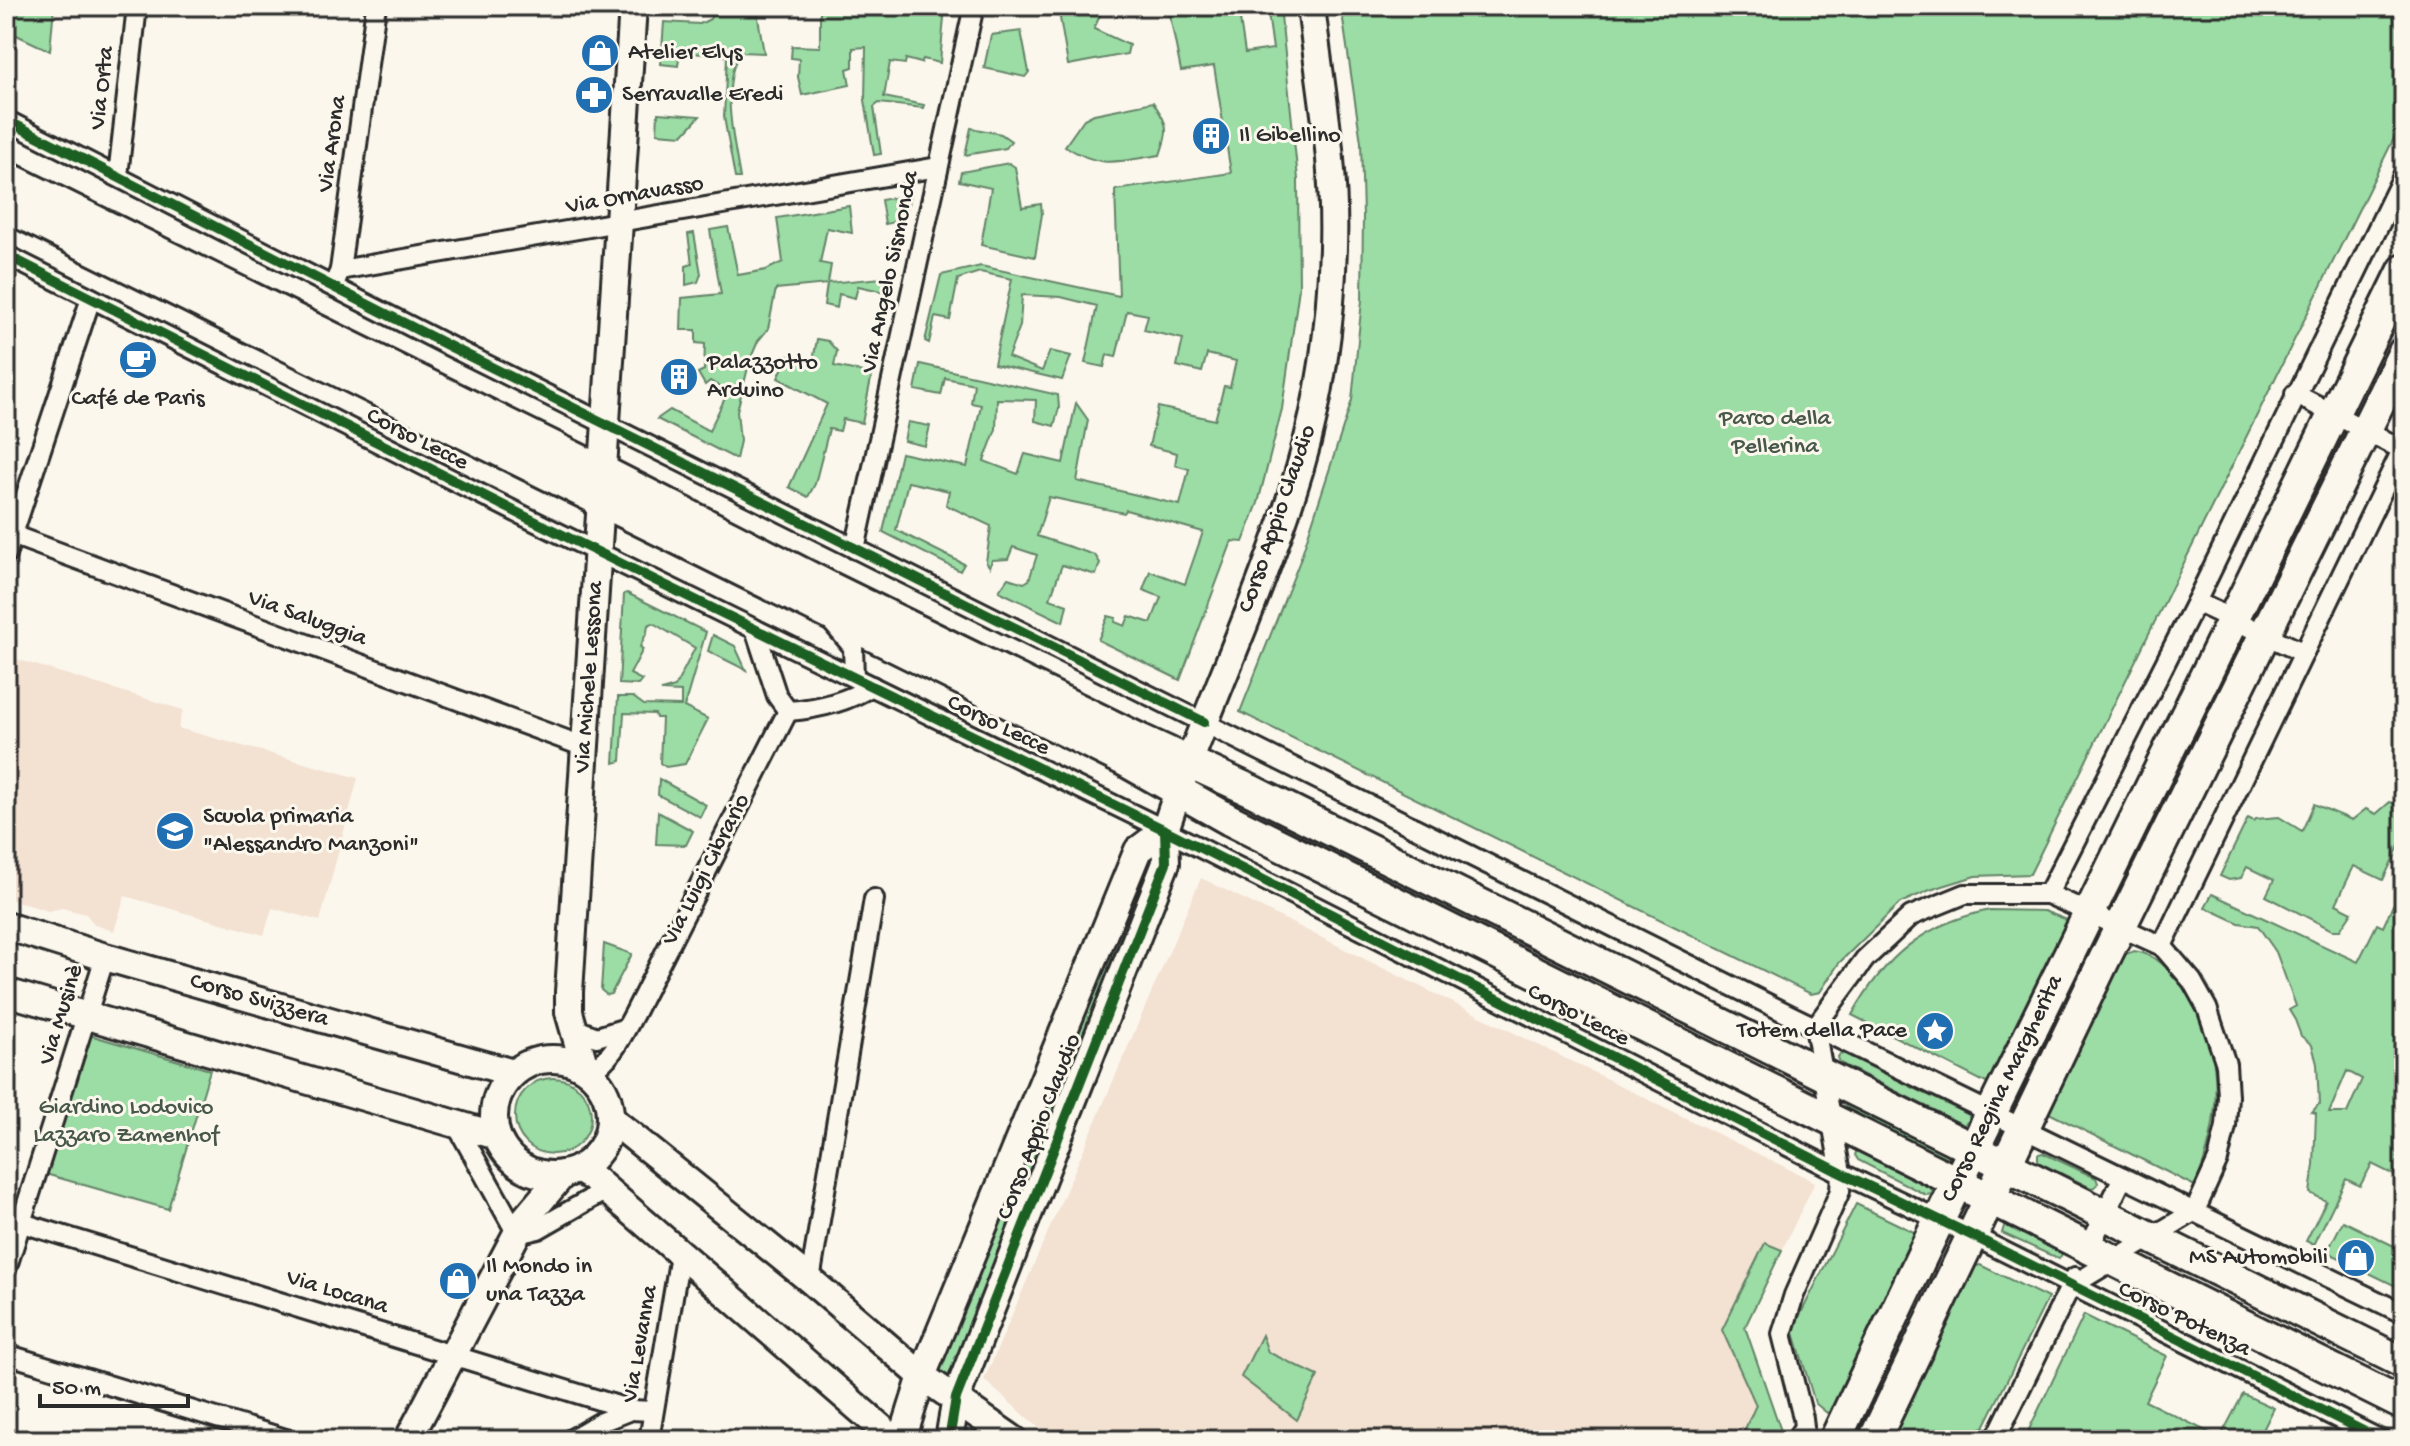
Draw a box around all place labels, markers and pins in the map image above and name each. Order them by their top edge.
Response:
shop icon: Atelier Elys [579,32,621,74]
place label: Atelier Elys [628,39,743,68]
pharmacy icon: Serravalle Eredi [573,74,615,116]
place label: Serravalle Eredi [622,81,783,110]
building icon: Il Gibellino [1190,115,1232,157]
place label: Il Gibellino [1239,122,1341,151]
cafe icon: Café de Paris [117,339,159,381]
place label: Palazzotto Arduino [706,349,818,406]
building icon: Palazzotto Arduino [658,356,700,398]
place label: Café de Paris [72,385,206,414]
place label: Scuola primaria "Alessandro Manzoni" [203,803,419,860]
school or university icon: Scuola primaria "Alessandro Manzoni" [154,810,196,852]
place icon: Totem della Pace [1914,1010,1956,1052]
place label: Totem della Pace [1735,1017,1908,1046]
shop icon: MS Automobili [2335,1237,2377,1279]
place label: MS Automobili [2189,1244,2328,1273]
place label: Il Mondo in una Tazza [486,1253,593,1310]
shop icon: Il Mondo in una Tazza [437,1260,479,1302]

